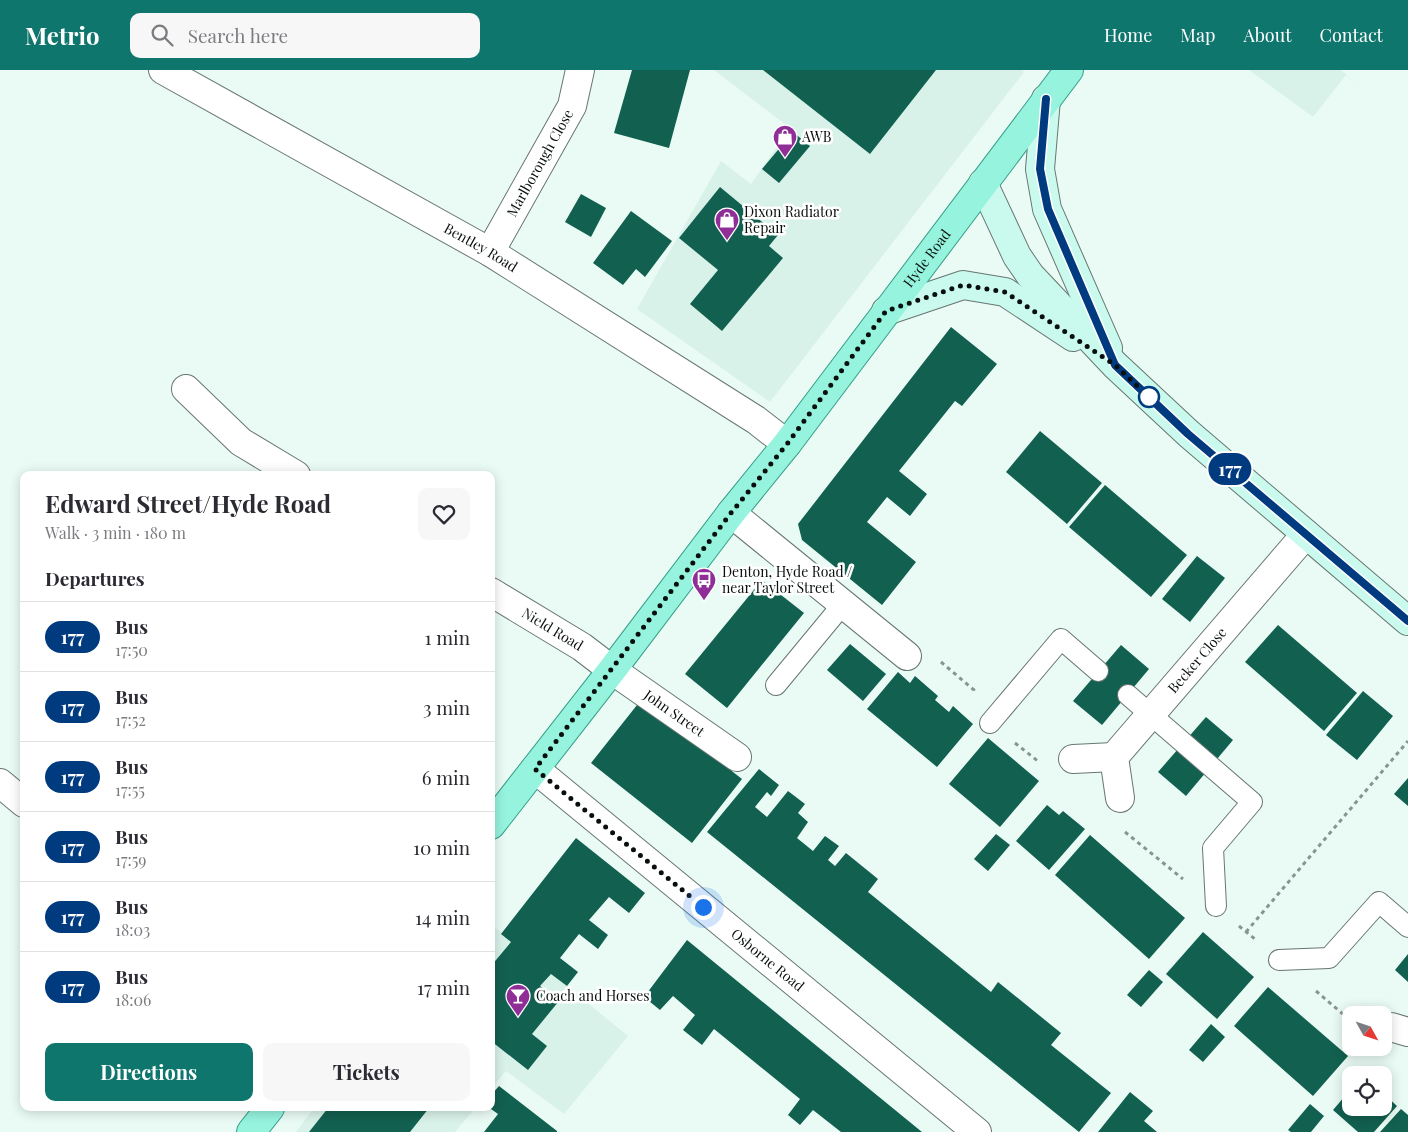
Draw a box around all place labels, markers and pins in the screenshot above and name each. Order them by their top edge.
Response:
shop icon: AWB [772,124,798,158]
place label: AWB [801,127,832,146]
place label: Dixon Radiator Repair [744,202,840,237]
shop icon: Dixon Radiator Repair [714,207,740,241]
unlabelled marker [1138,386,1160,408]
place label: Denton, Hyde Road / near Taylor Street [722,562,852,597]
bus stop icon: Denton, Hyde Road / near Taylor Street [691,567,717,601]
bar icon: Coach and Horses [505,983,531,1017]
place label: Coach and Horses [536,986,650,1005]

